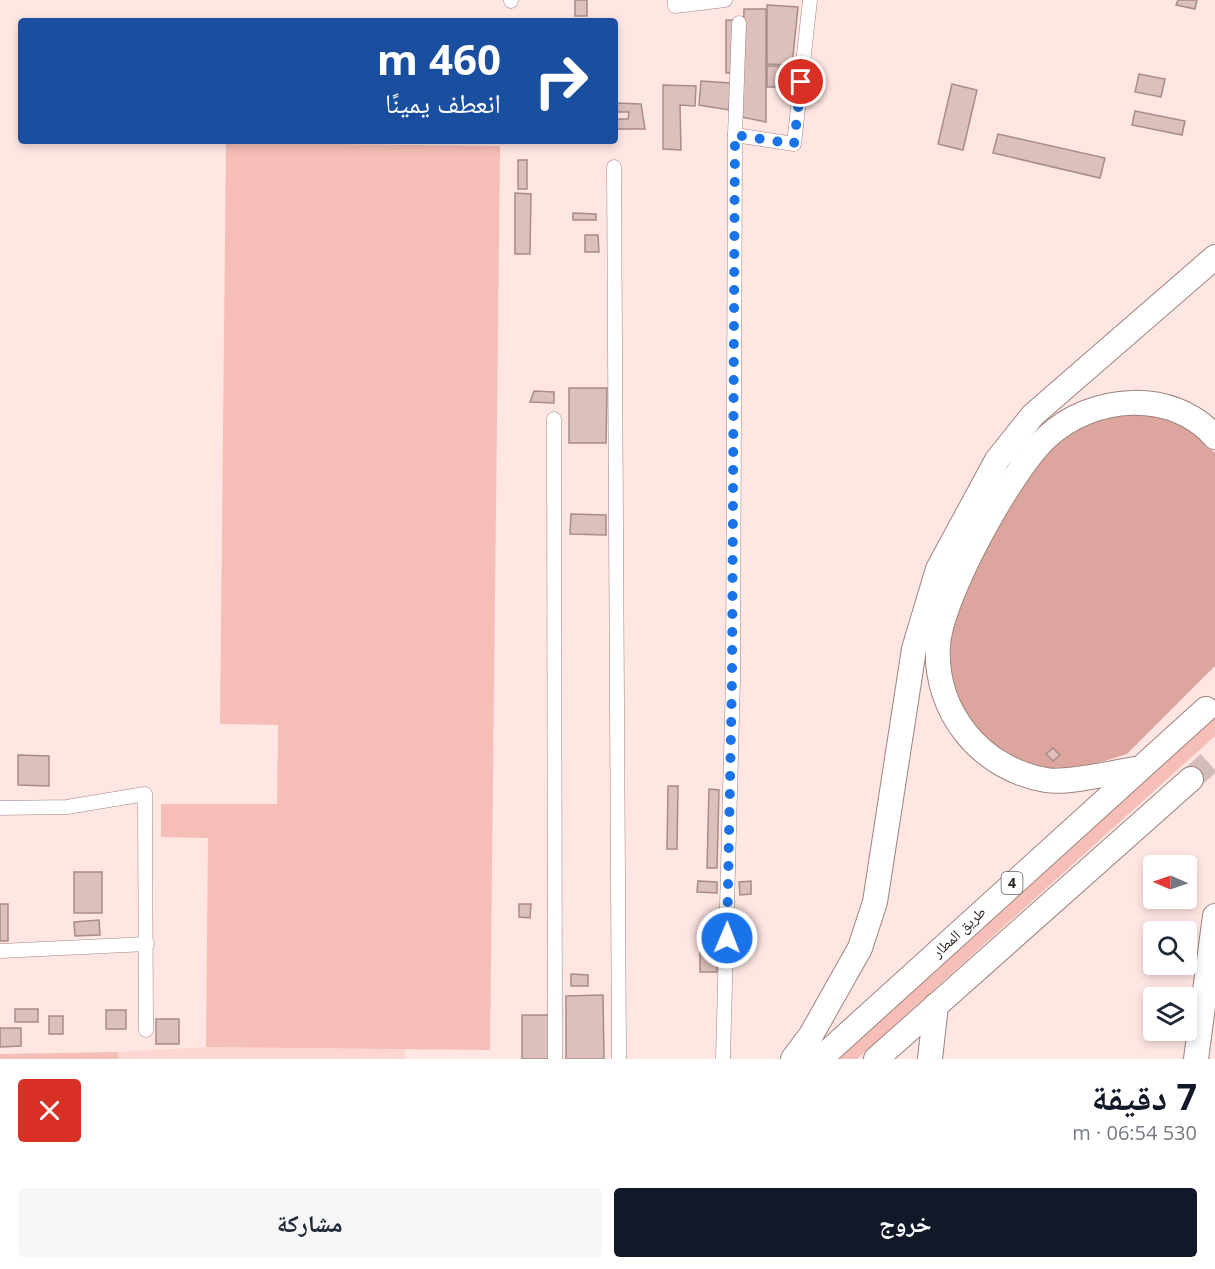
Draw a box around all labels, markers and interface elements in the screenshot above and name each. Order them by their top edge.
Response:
text: 460 m [377,30,501,87]
icon: right [522,42,600,120]
pin [775,56,826,107]
icon: arrive [784,65,817,98]
text: انعطف يمينًا [385,84,501,121]
north arrow [1143,855,1197,909]
map controls [1143,855,1197,1041]
road number: 4 [1002,872,1022,894]
street label: طريق المطار [926,901,990,963]
position arrow [695,906,759,970]
button: search [1143,921,1197,975]
button: layers [1143,987,1197,1041]
text: 7 دقيقة [1091,1072,1197,1121]
button: close [18,1079,81,1142]
text: 530 m · 06:54 [1072,1119,1197,1146]
button: مشاركة [18,1188,602,1257]
button: خروج [614,1188,1197,1257]

